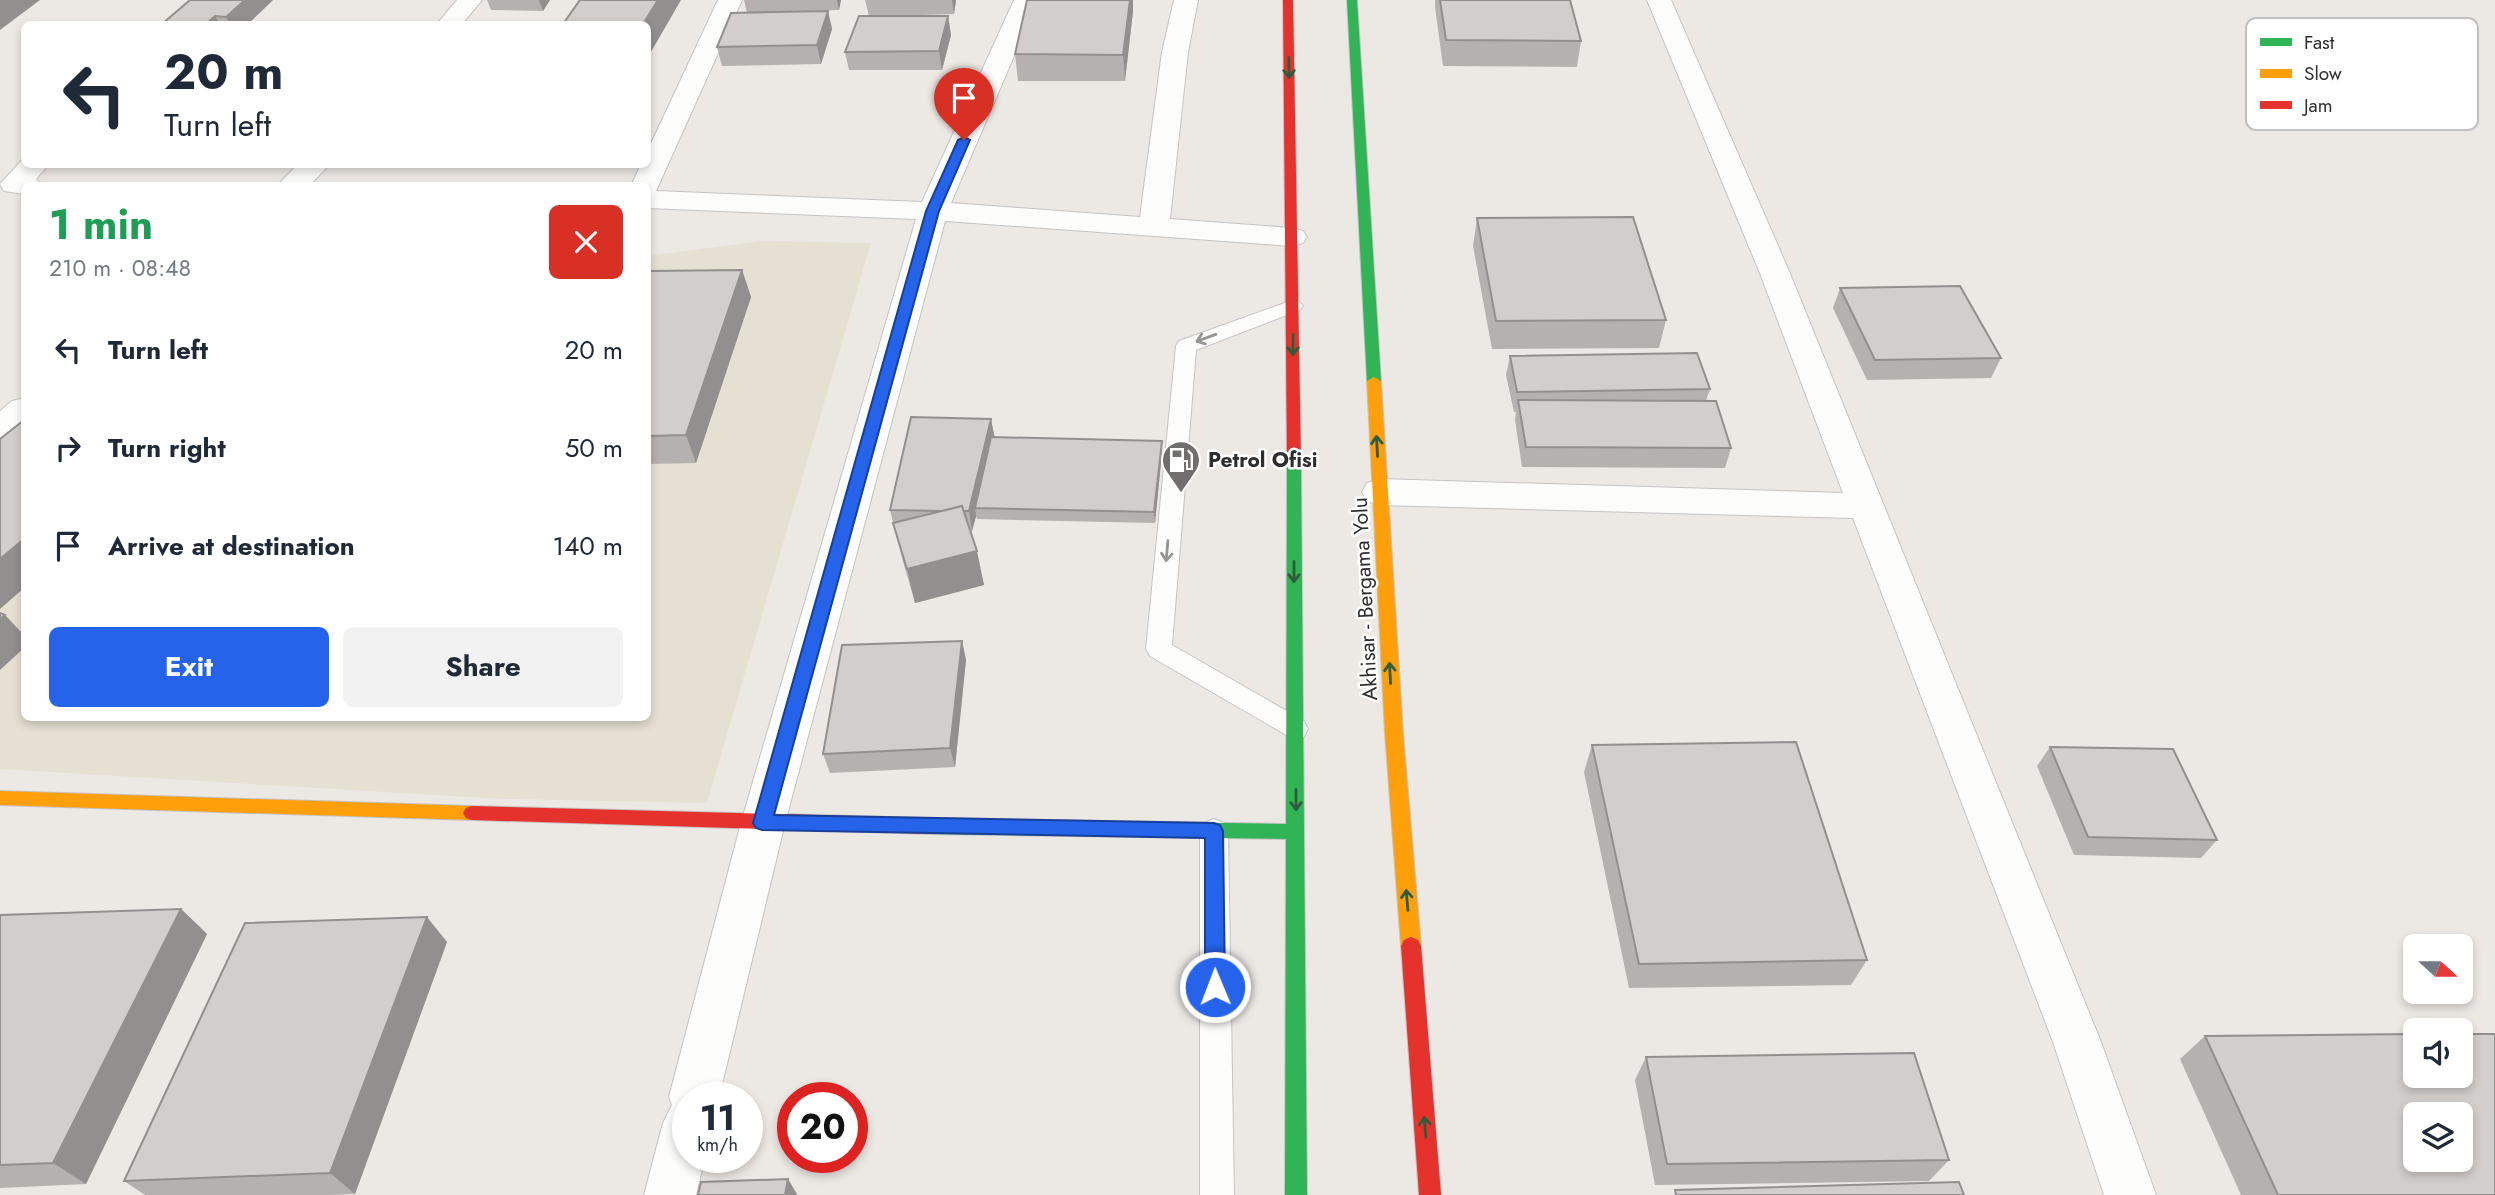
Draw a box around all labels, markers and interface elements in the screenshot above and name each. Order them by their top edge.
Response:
legend [2246,18,2478,130]
text: Fast [2304,29,2335,56]
text: 20 m [164,37,283,107]
icon: left [49,49,140,140]
one-way arrow [1282,56,1296,79]
text: Slow [2304,60,2342,87]
pin [934,68,994,140]
icon: arrive [945,79,983,117]
text: Jam [2301,92,2333,119]
text: Turn left [164,102,271,148]
text: 1 min [49,194,153,255]
button: close [549,205,623,279]
text: 210 m · 08:48 [49,251,191,285]
icon: left [49,331,87,369]
text: Turn left [108,331,208,369]
text: 20 m [565,331,623,369]
one-way arrow [1195,333,1217,346]
one-way arrow [1286,333,1300,356]
icon: right [49,429,87,467]
text: Turn right [108,429,226,467]
text: 50 m [565,429,623,467]
one-way arrow [1371,435,1384,458]
fuel station icon: Petrol Ofisi [1160,439,1202,494]
place label: Petrol Ofisi [1208,445,1317,475]
street label: Akhisar - Bergama Yolu [1345,497,1385,701]
icon: arrive [49,527,87,565]
text: Arrive at destination [108,527,355,565]
text: 140 m [552,527,623,565]
one-way arrow [1160,539,1173,562]
one-way arrow [1288,560,1301,583]
button: Exit [49,627,329,707]
button: Share [343,627,623,707]
one-way arrow [1384,662,1397,685]
one-way arrow [1289,788,1303,811]
one-way arrow [1400,889,1413,912]
north arrow [2403,934,2473,1004]
map controls [2403,934,2473,1172]
position arrow [1178,950,1252,1024]
button: sound [2403,1018,2473,1088]
speed limit sign: 20 [777,1082,868,1173]
text: 11 [700,1093,735,1143]
button: layers [2403,1102,2473,1172]
one-way arrow [1418,1116,1431,1139]
text: km/h [697,1132,738,1158]

